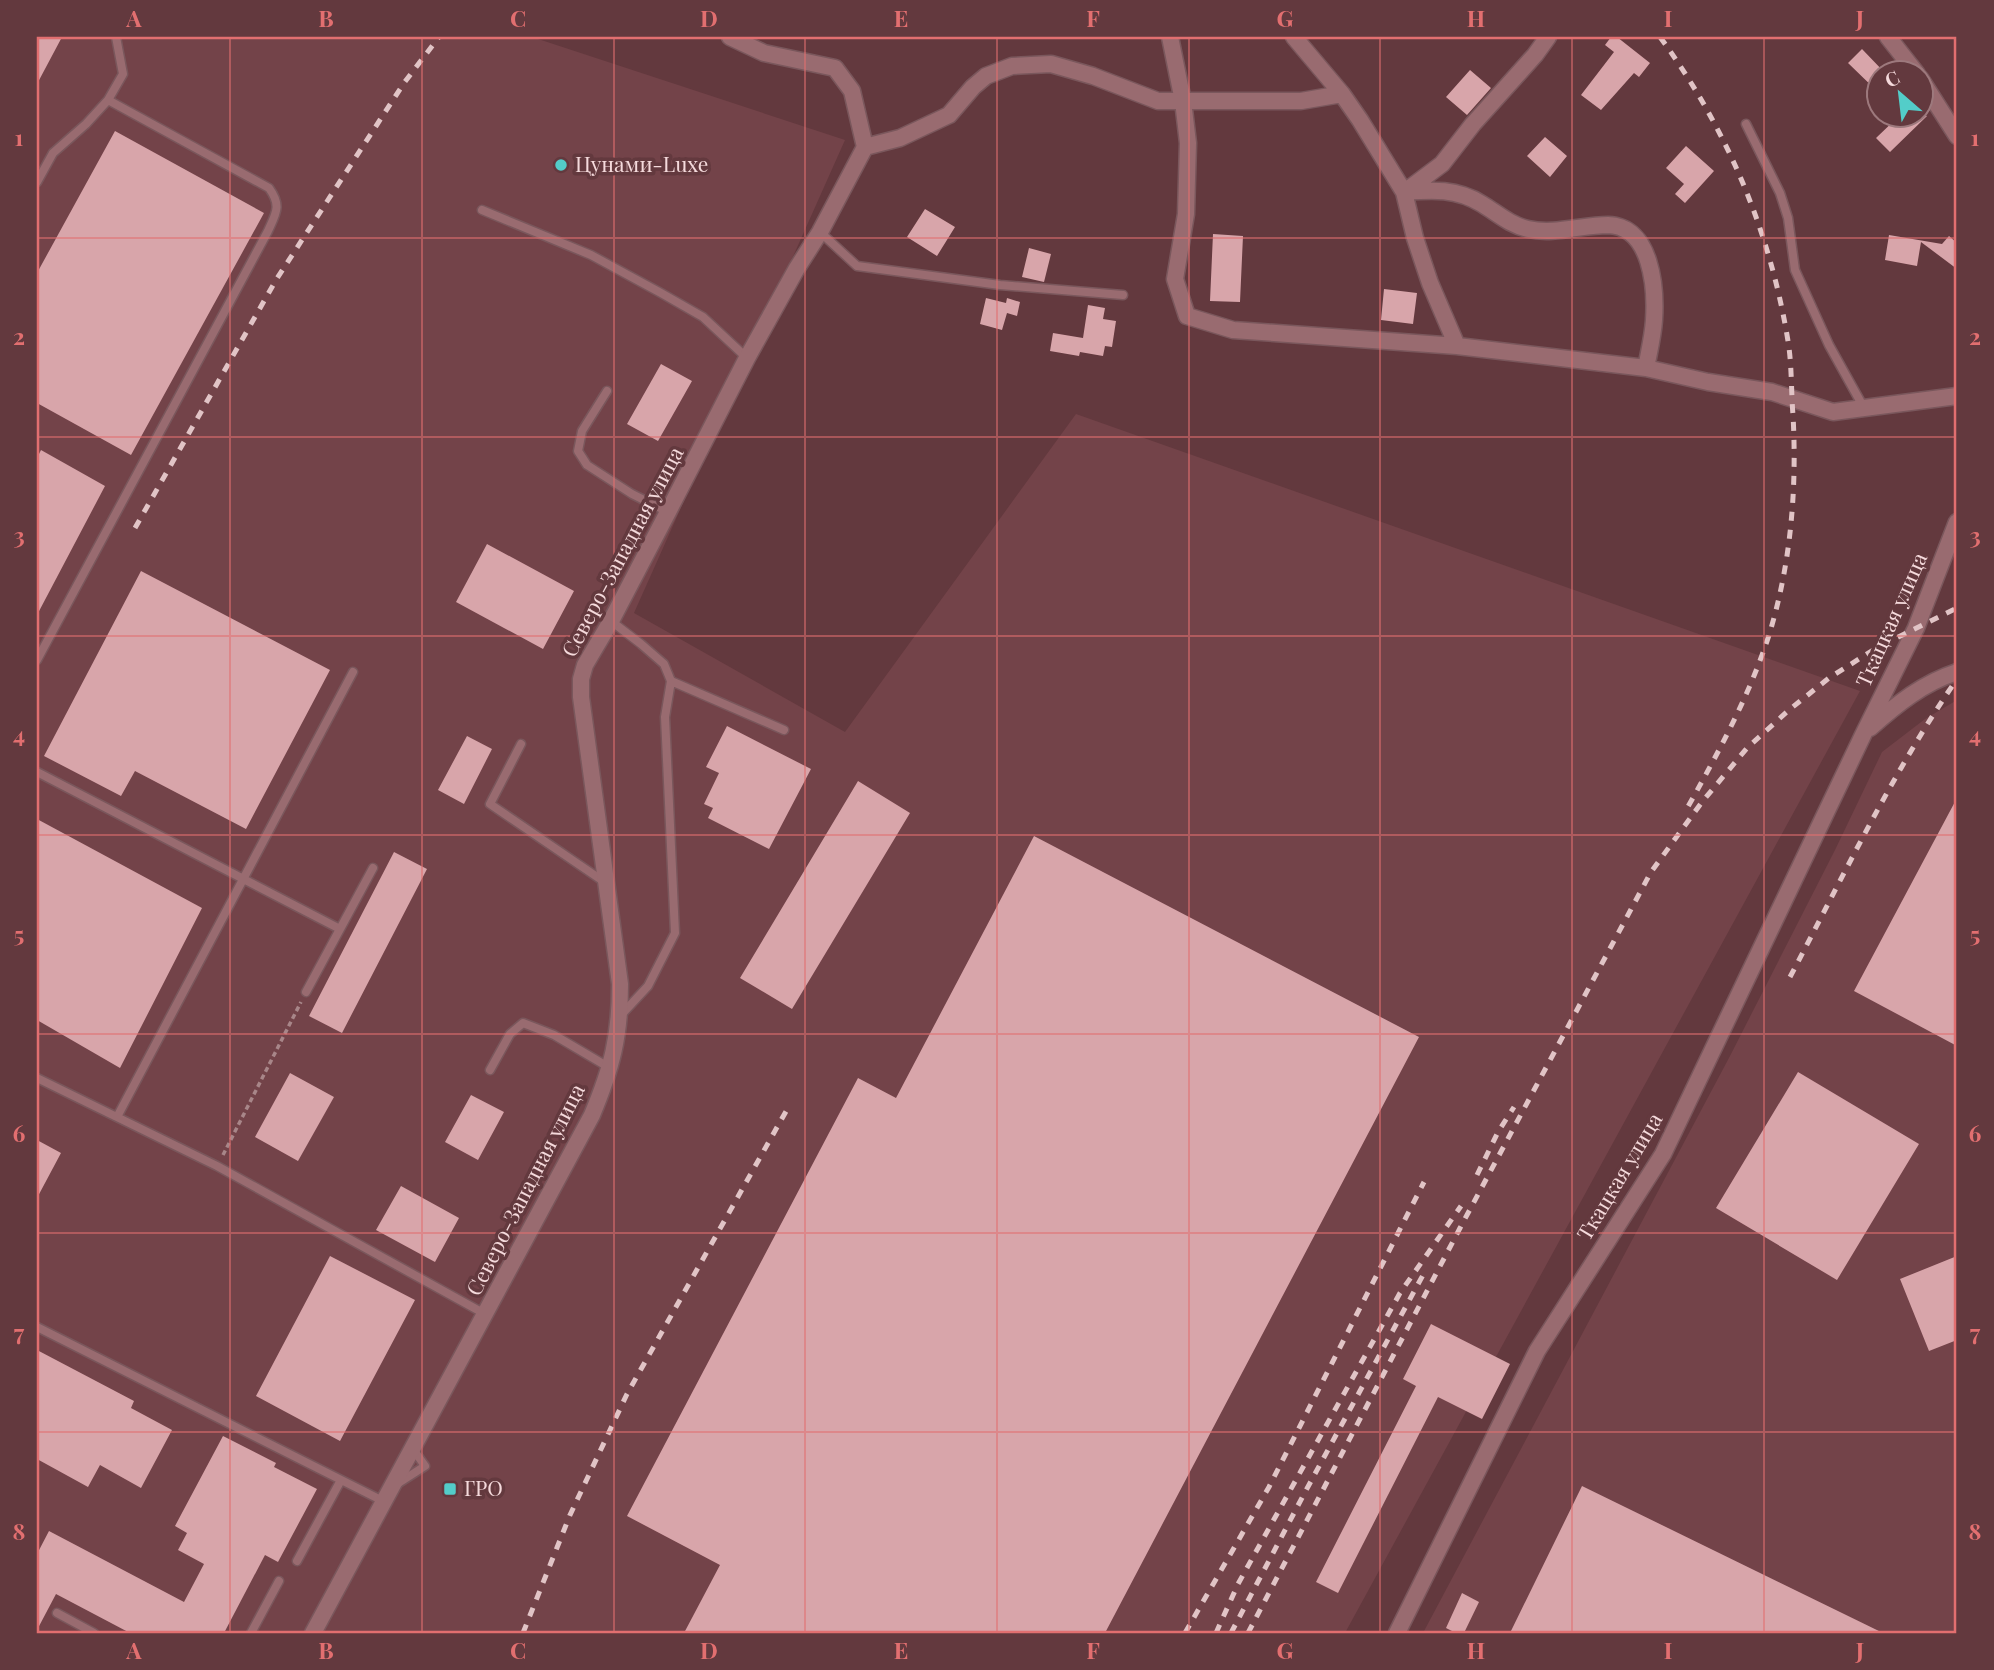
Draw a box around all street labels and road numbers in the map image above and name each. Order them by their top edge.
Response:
street label: Северо-Западная улица [554,441,689,661]
street label: Ткацкая улица [1848,547,1932,691]
street label: Северо-Западная улица [459,1078,590,1300]
street label: Ткацкая улица [1569,1107,1668,1245]

